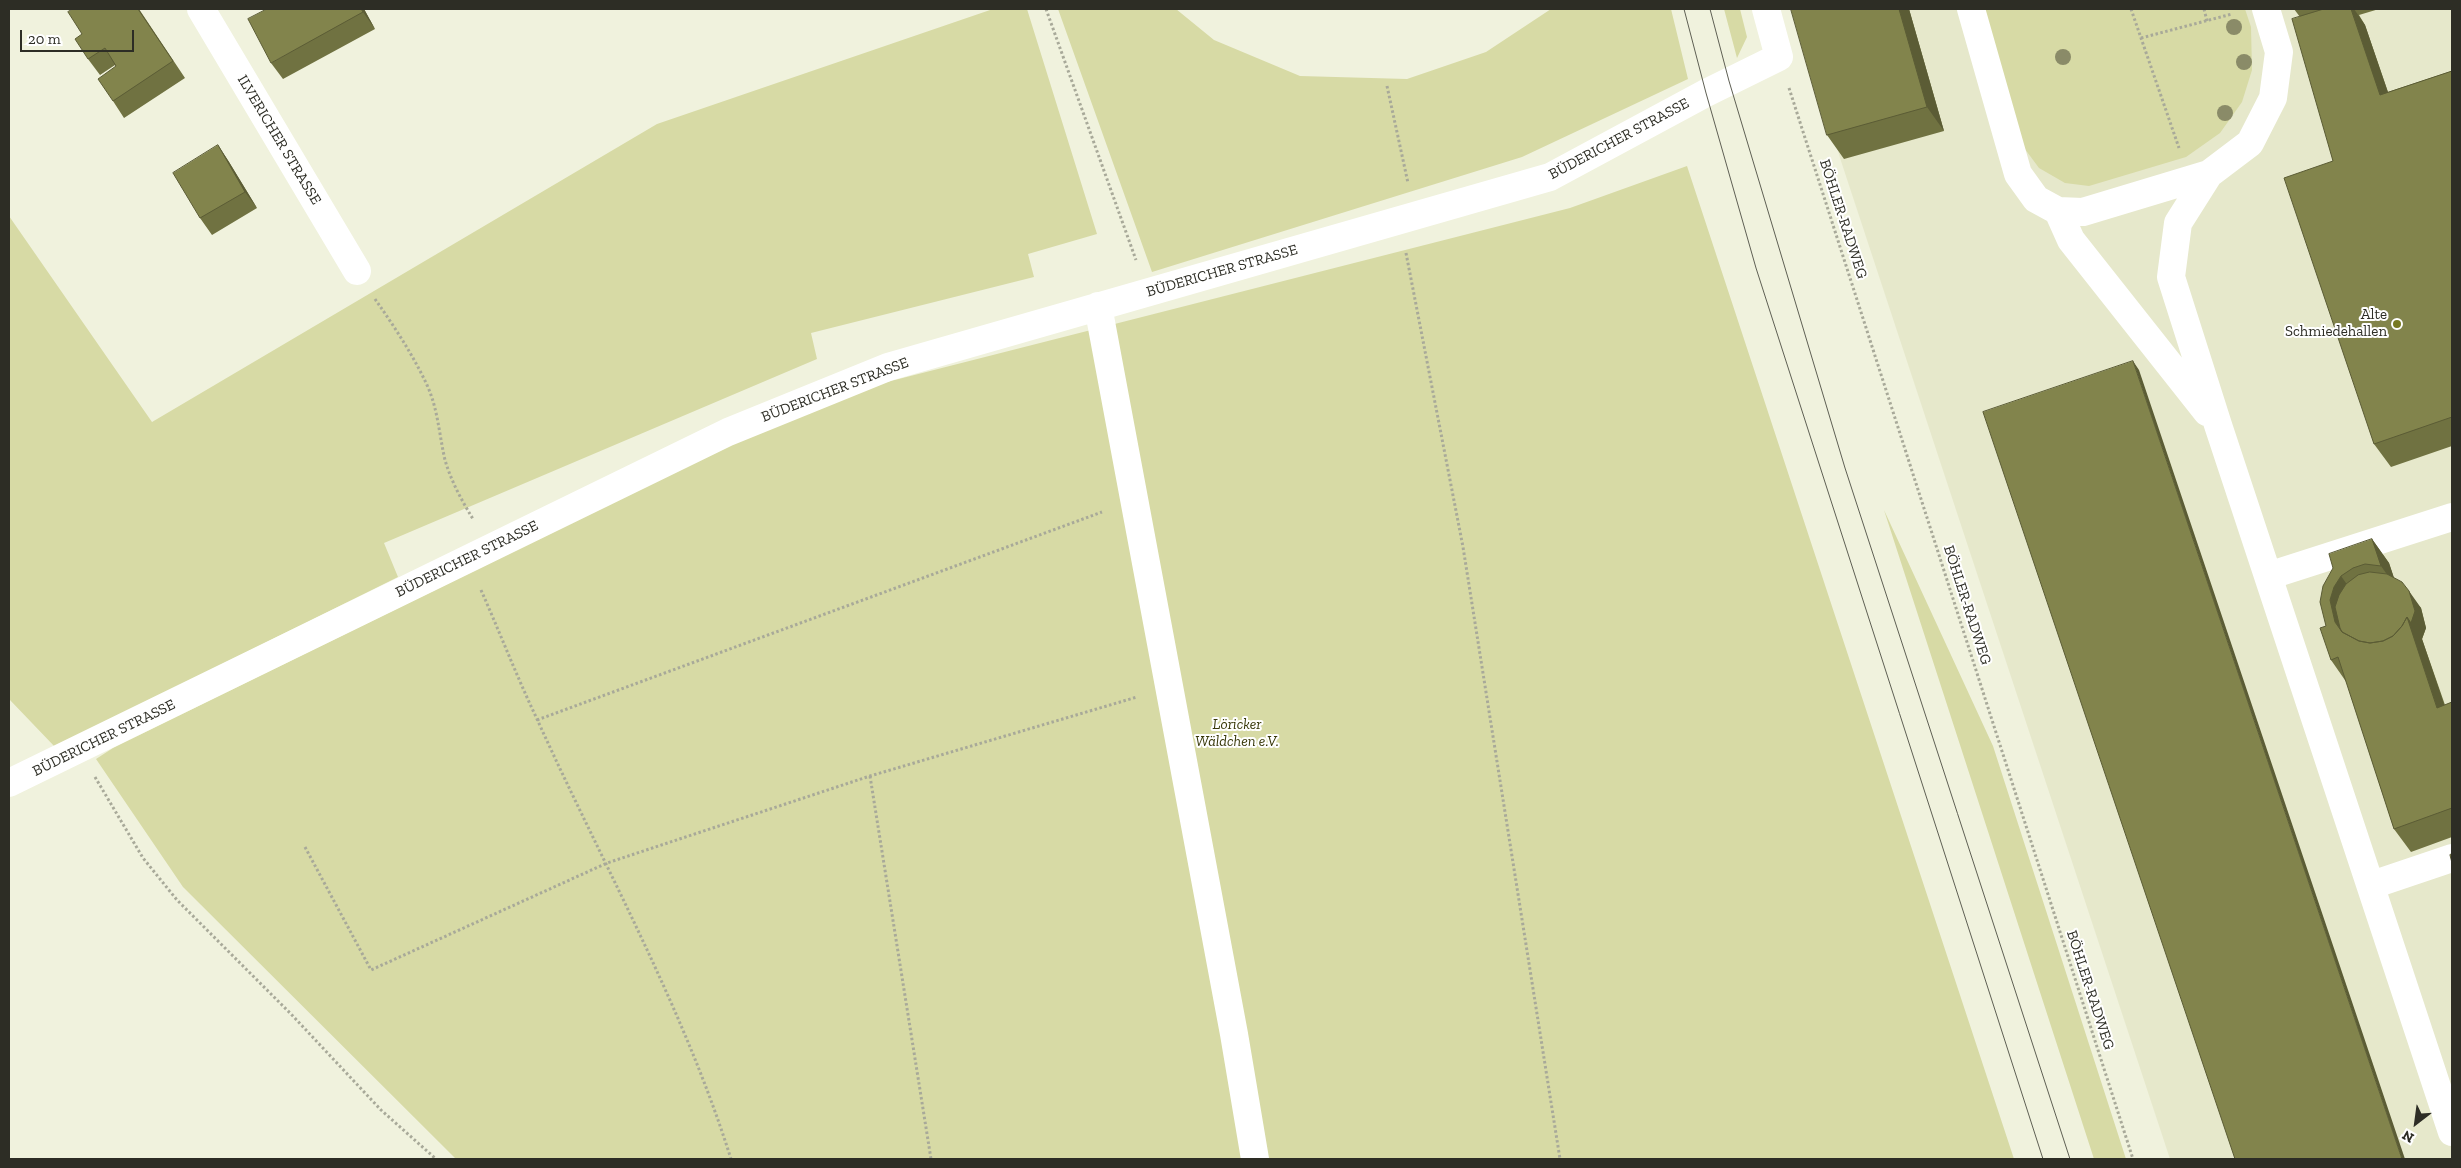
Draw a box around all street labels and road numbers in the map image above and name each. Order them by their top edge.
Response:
street label: ILVERICHER STRASSE [233,72,325,208]
street label: BÜDERICHER STRASSE [1546,94,1692,184]
street label: BÖHLER-RADWEG [1815,157,1871,281]
street label: BÜDERICHER STRASSE [1144,241,1300,301]
street label: BÜDERICHER STRASSE [759,354,911,426]
street label: BÜDERICHER STRASSE [393,517,541,601]
street label: BÖHLER-RADWEG [1939,543,1995,667]
street label: BÜDERICHER STRASSE [30,696,178,780]
street label: BÖHLER-RADWEG [2062,928,2118,1052]

